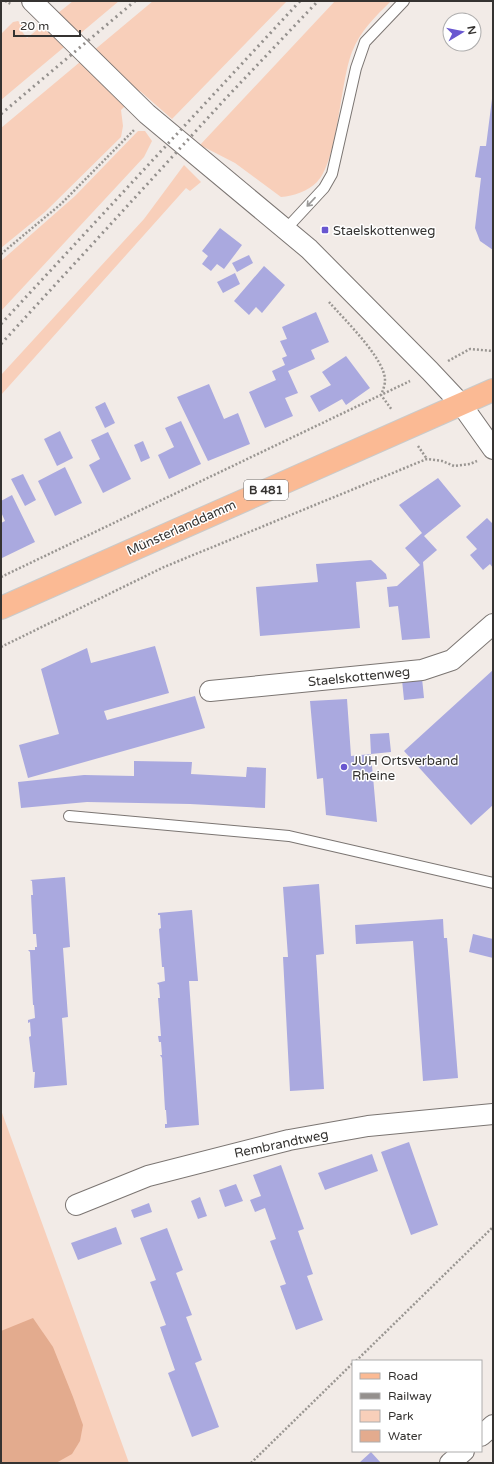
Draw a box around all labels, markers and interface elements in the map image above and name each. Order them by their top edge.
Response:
scale bar [14,12,80,38]
north arrow [442,12,482,52]
text: 20 m [20,19,49,33]
text: N [464,25,479,36]
one-way arrow [306,197,316,207]
place label: Staelskottenweg [333,223,435,239]
marker: Staelskottenweg [320,225,330,235]
road number: B 481 [244,480,288,500]
street label: Münsterlanddamm [124,497,238,559]
street label: Staelskottenweg [307,664,411,690]
place label: JUH Ortsverband Rheine [352,753,458,784]
marker: JUH Ortsverband Rheine [339,762,349,772]
street label: Rembrandtweg [233,1126,330,1162]
legend [352,1360,482,1452]
text: Road [388,1369,418,1383]
text: Railway [388,1389,432,1403]
text: Park [388,1409,414,1423]
text: Water [388,1429,423,1443]

